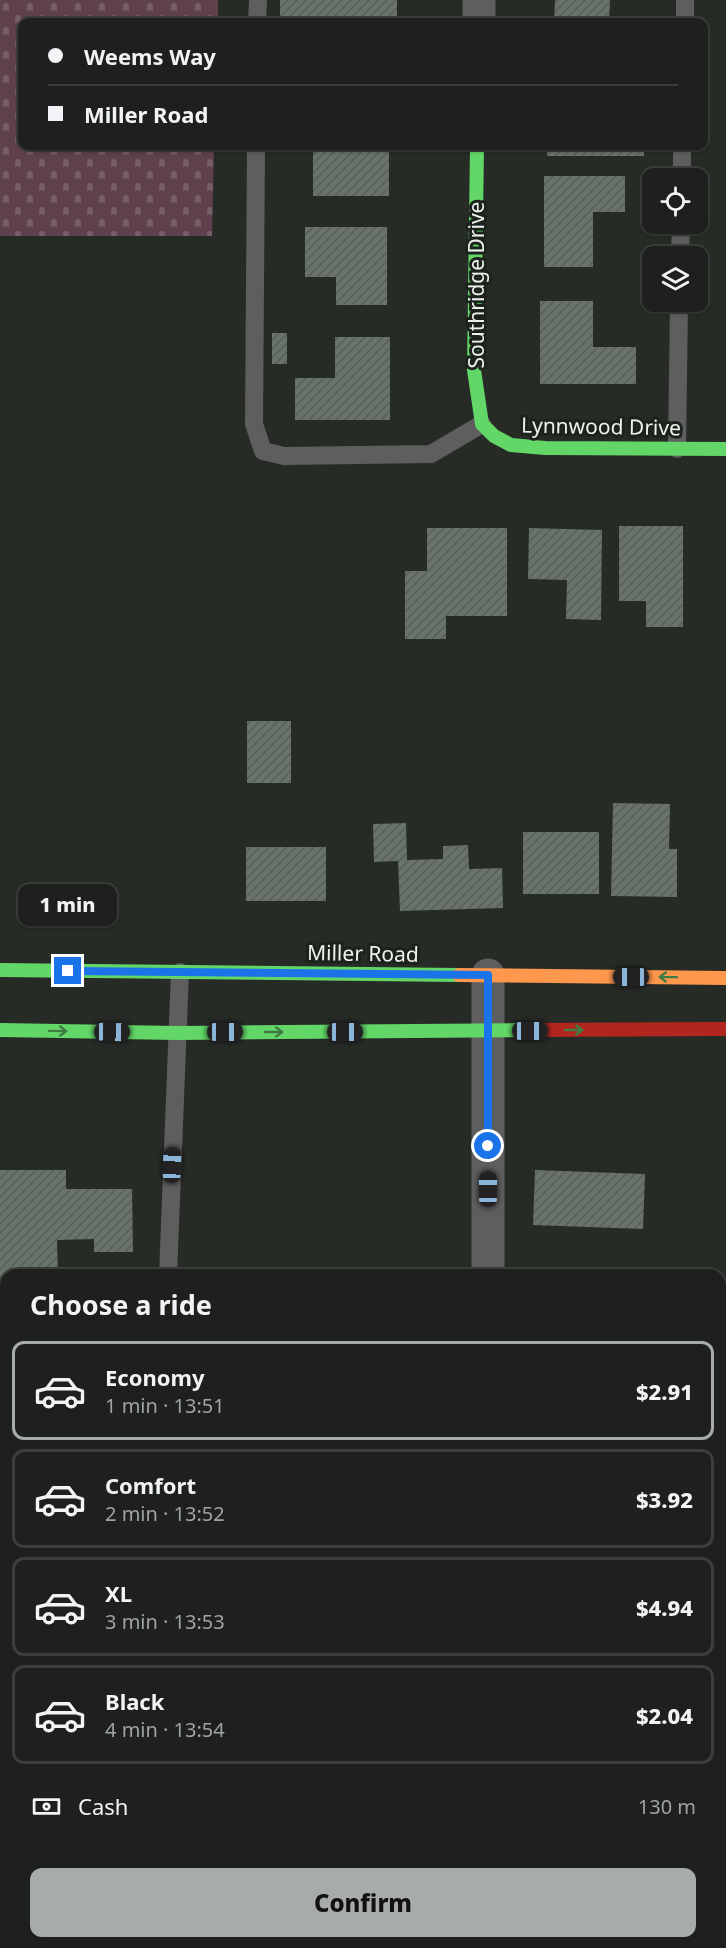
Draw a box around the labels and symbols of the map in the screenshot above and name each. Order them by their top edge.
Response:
street label: Southridge Drive [462,202,490,368]
street label: Lynnwood Drive [521,411,681,441]
callout: 1 min [19,884,118,926]
street label: Miller Road [307,938,419,968]
route end [54,957,81,984]
car [613,968,649,986]
one-way arrow [658,971,678,983]
car [512,1022,548,1040]
car [94,1023,130,1041]
car [207,1023,243,1041]
car [327,1023,363,1041]
one-way arrow [48,1025,68,1037]
one-way arrow [564,1025,584,1036]
one-way arrow [264,1026,284,1038]
route start [474,1132,501,1159]
car [162,1147,182,1183]
car [479,1171,497,1207]

